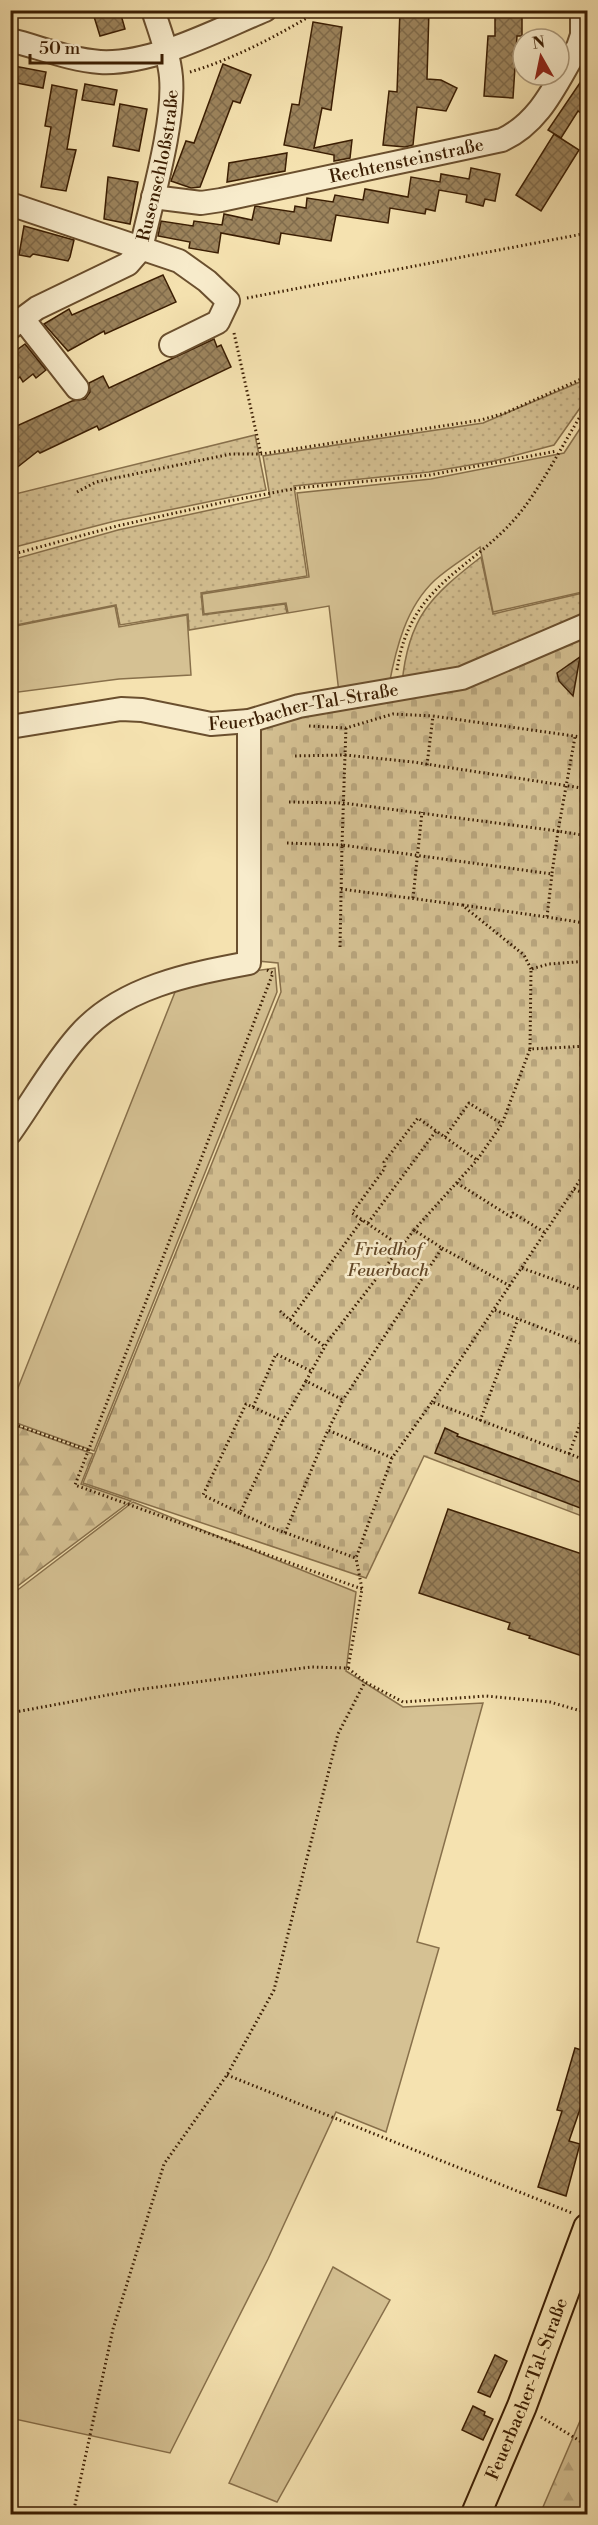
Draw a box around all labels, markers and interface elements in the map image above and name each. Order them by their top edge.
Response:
scale bar [30,27,162,65]
north arrow [511,27,571,87]
text: N [531,32,547,54]
text: 50 m [39,37,81,60]
street label: Rusenschloßstraße [132,89,183,244]
street label: Rechtensteinstraße [327,133,486,188]
street label: Feuerbacher-Tal-Straße [207,678,400,736]
park label: Friedhof Feuerbach [347,1238,430,1282]
street label: Feuerbacher-Tal-Straße [480,2295,573,2483]

